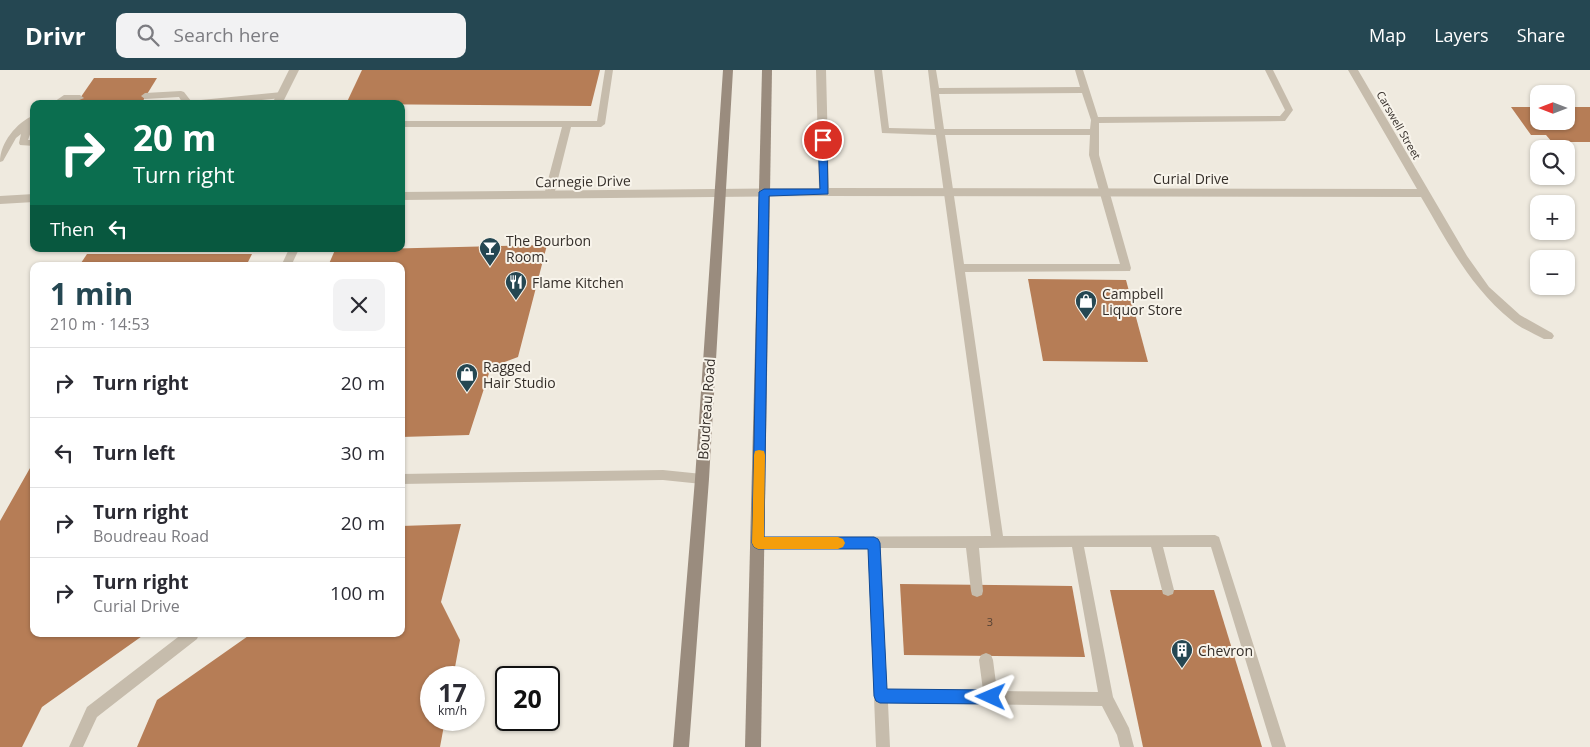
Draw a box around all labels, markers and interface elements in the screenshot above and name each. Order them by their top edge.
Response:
search box [116,13,466,58]
text: Drivr [25,19,86,52]
icon: search [134,21,162,49]
text: Search here [174,22,279,48]
text: Map [1369,23,1406,47]
text: Layers [1434,23,1489,47]
text: Share [1517,23,1565,47]
north arrow [1530,85,1575,130]
map controls [1530,85,1575,295]
street label: Carswell Street [1373,88,1425,162]
text: 20 m [133,114,216,161]
pin [802,119,844,161]
icon: right [50,120,115,185]
icon: arrive [809,126,837,154]
button: search [1530,140,1575,185]
text: Turn right [133,159,235,189]
street label: Curial Drive [1153,169,1229,188]
street label: Carnegie Drive [535,171,631,191]
button: + [1530,195,1575,240]
icon: left [104,215,132,243]
text: Then [50,216,94,242]
place label: The Bourbon Room. [506,231,591,266]
bar icon: The Bourbon Room. [478,236,502,267]
button: − [1530,250,1575,295]
restaurant icon: Flame Kitchen [504,270,528,301]
text: 1 min [50,273,133,314]
place label: Flame Kitchen [532,273,624,292]
button: close [333,279,385,331]
place label: Campbell Liquor Store [1102,284,1183,319]
shop icon: Campbell Liquor Store [1074,289,1098,320]
text: 210 m · 14:53 [50,313,150,335]
place label: Ragged Hair Studio [483,357,556,392]
street label: Boudreau Road [693,358,719,460]
shop icon: Ragged Hair Studio [455,362,479,393]
icon: right [50,369,78,397]
text: Turn right [93,370,188,396]
text: 20 m [341,370,385,396]
icon: left [50,439,78,467]
text: Turn left [93,440,175,466]
text: 30 m [341,440,385,466]
text: Turn right [93,499,188,525]
icon: right [50,509,78,537]
text: 20 m [341,510,385,536]
text: Boudreau Road [93,525,209,547]
text: Turn right [93,569,188,595]
icon: right [50,579,78,607]
text: 100 m [330,580,385,606]
text: Curial Drive [93,595,180,617]
house number: 3 [987,614,993,629]
building icon: Chevron [1170,638,1194,669]
place label: Chevron [1198,641,1253,660]
speed limit sign: 20 [495,666,560,731]
position arrow [964,670,1016,722]
text: 17 [438,675,467,709]
text: km/h [438,702,467,719]

